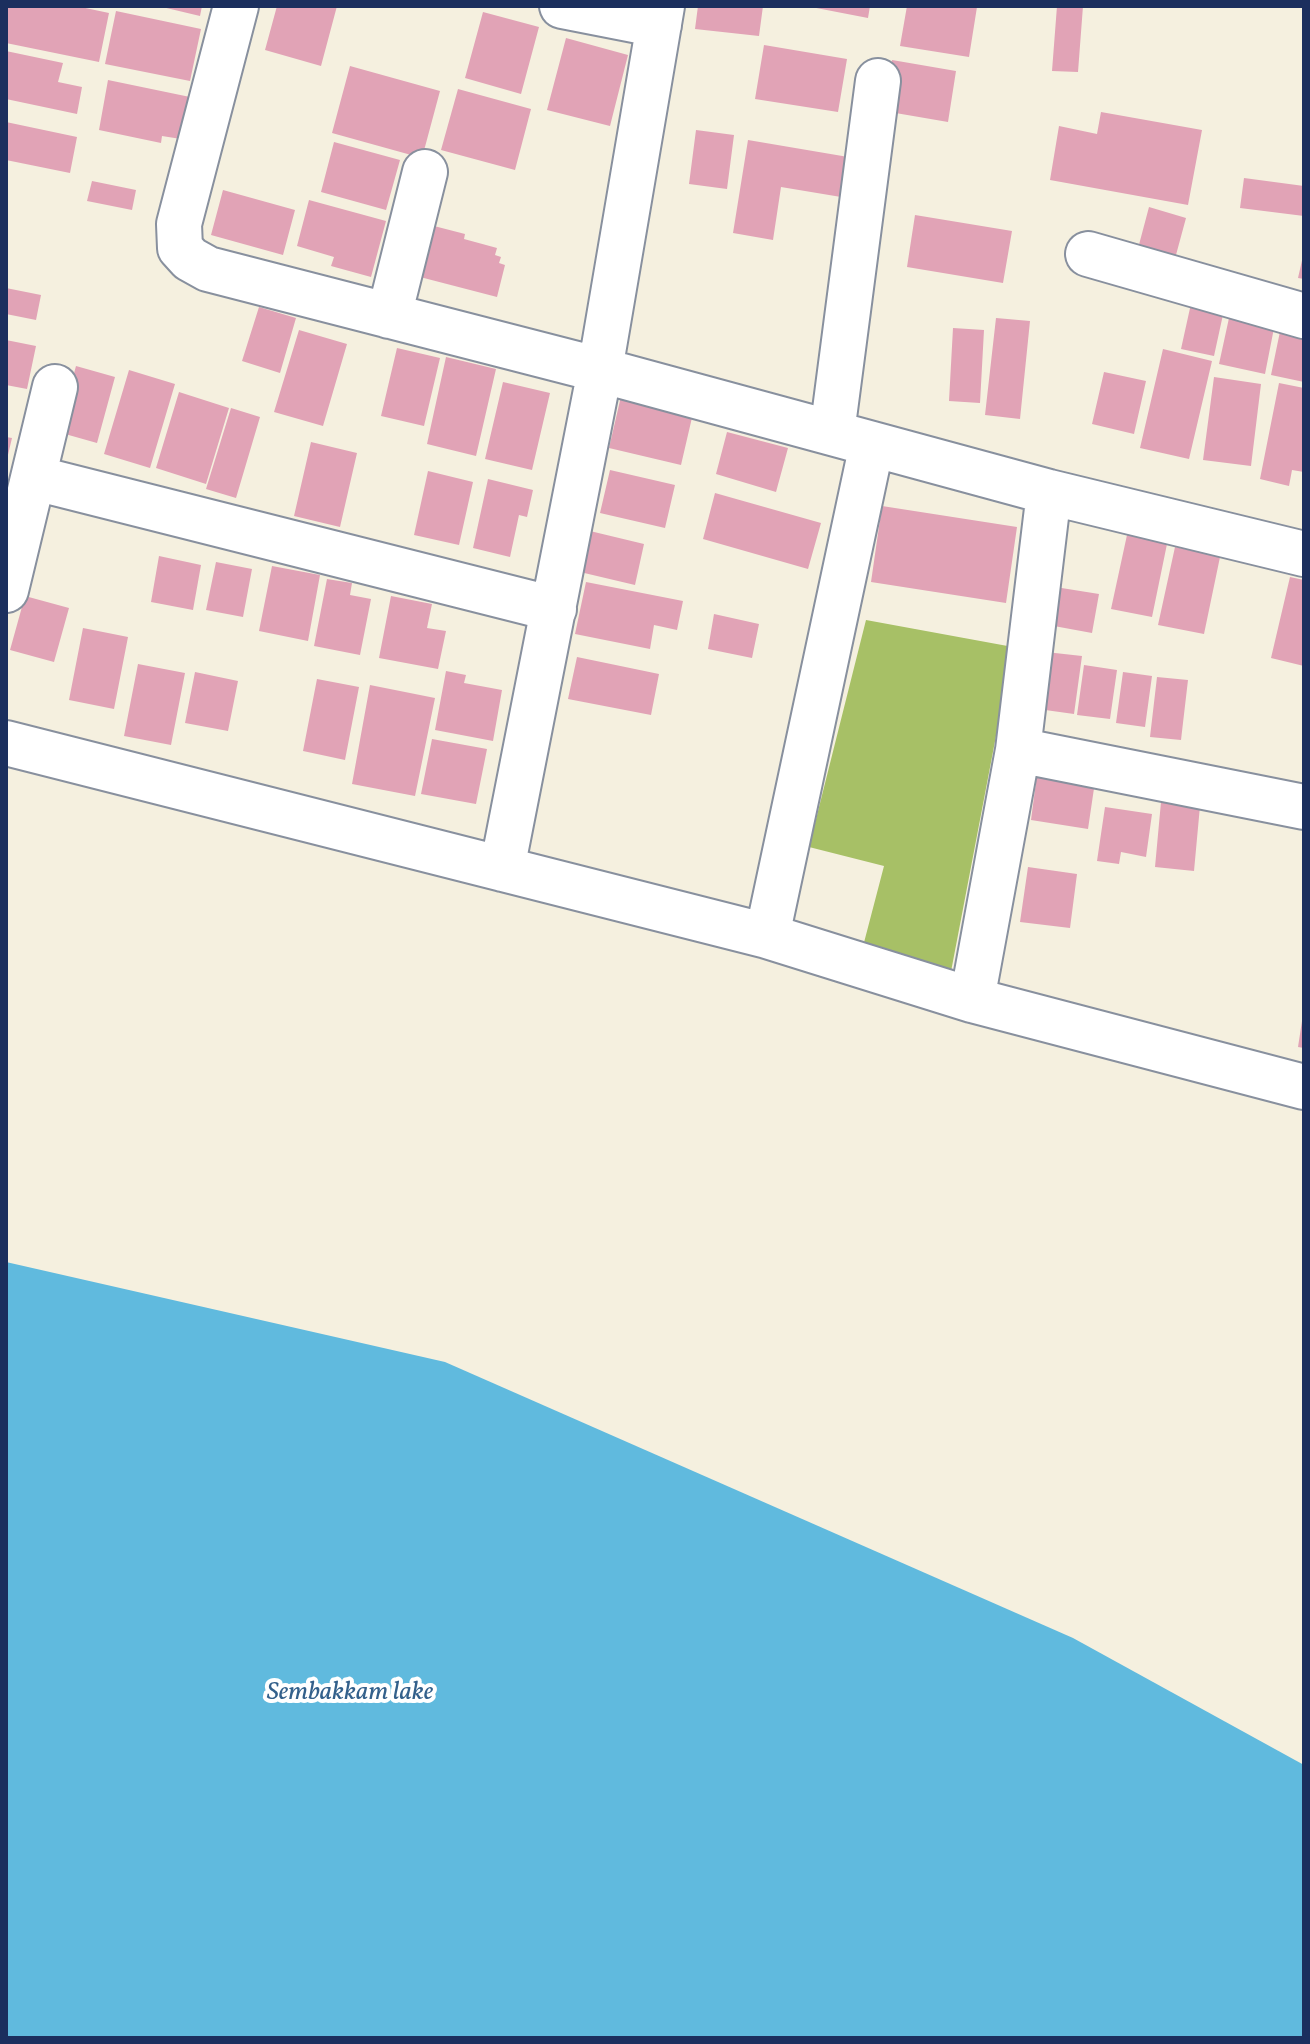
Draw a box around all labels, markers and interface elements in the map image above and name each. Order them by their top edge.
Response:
water label: Sembakkam lake [267,1678,433,1710]

